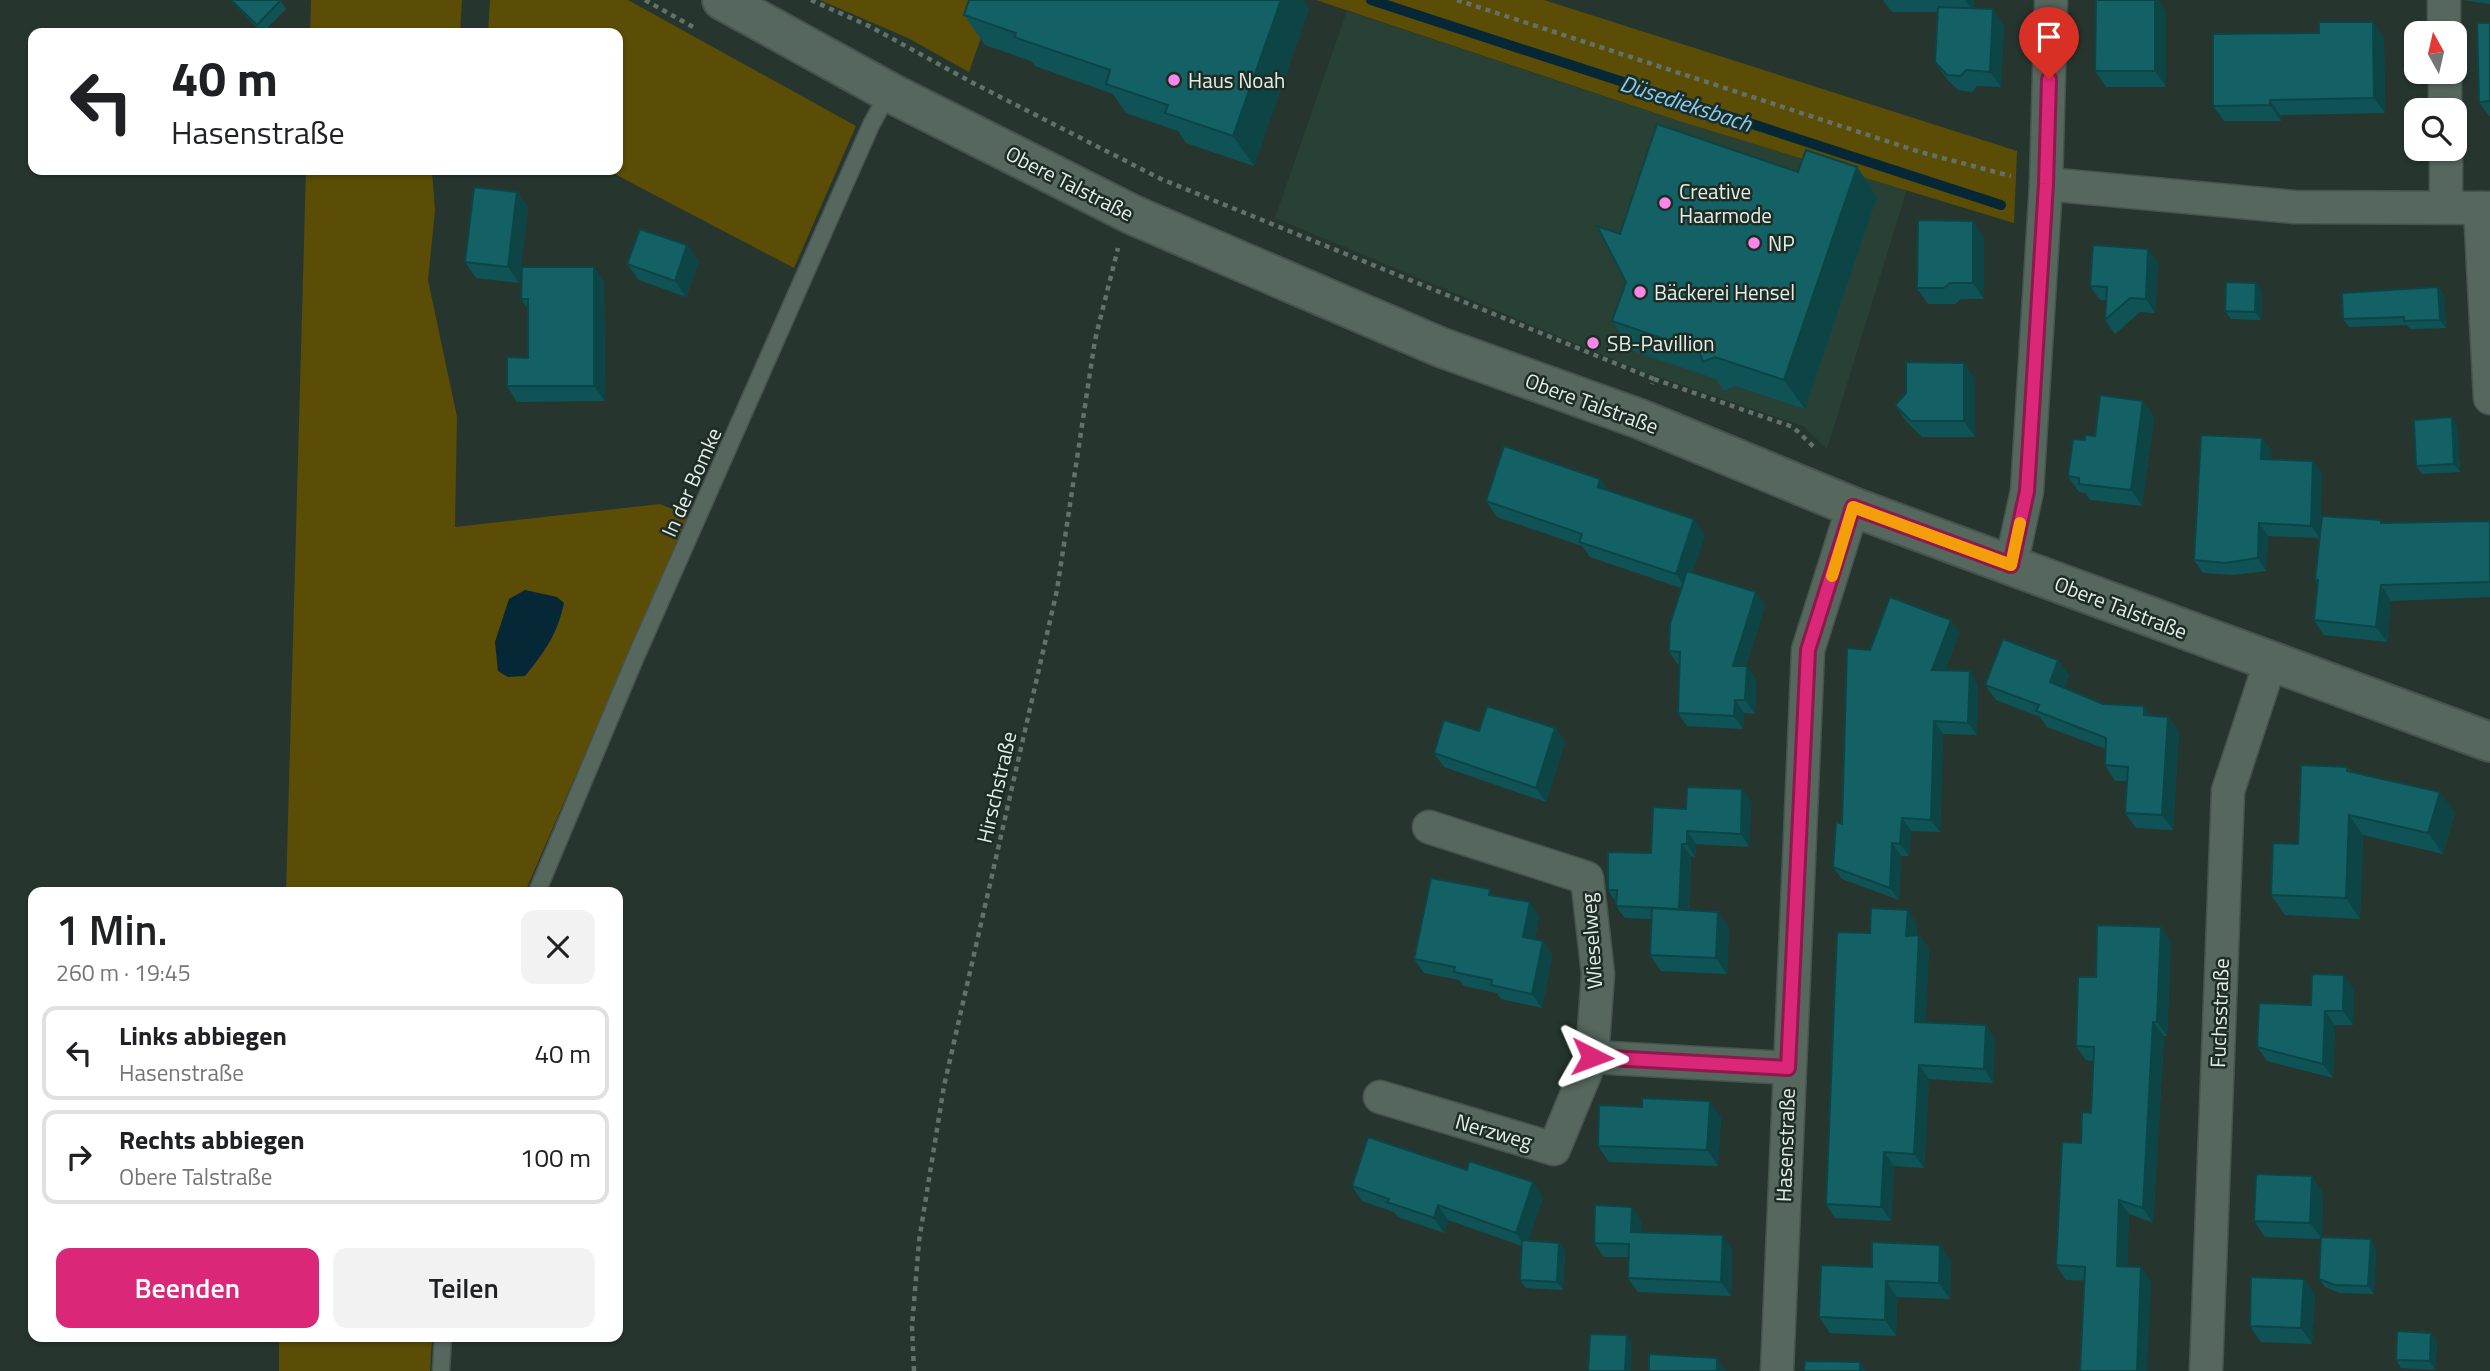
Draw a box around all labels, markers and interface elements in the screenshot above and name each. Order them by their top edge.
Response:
pin [2019,7,2079,79]
icon: arrive [2030,18,2068,56]
north arrow [2404,21,2468,84]
map controls [2404,21,2467,161]
text: 40 m [171,40,278,115]
icon: left [56,56,147,147]
place label: Haus Noah [1188,64,1285,96]
water label: Düsedieksbach [1616,65,1757,141]
marker: Haus Noah [1166,72,1182,88]
button: search [2404,98,2467,161]
text: Hasenstraße [171,108,345,156]
street label: Obere Talstraße [1000,137,1140,229]
place label: Creative Haarmode [1679,175,1772,231]
marker: Creative Haarmode [1657,195,1673,211]
place label: NP [1768,227,1795,259]
marker: NP [1746,235,1762,251]
place label: Bäckerei Hensel [1654,276,1795,308]
marker: Bäckerei Hensel [1632,284,1648,300]
place label: SB-Pavillion [1607,327,1715,359]
marker: SB-Pavillion [1585,335,1601,351]
street label: Obere Talstraße [1521,364,1663,442]
street label: In der Bomke [653,422,729,542]
street label: Obere Talstraße [2050,567,2192,647]
street label: Hirschstraße [968,728,1024,846]
street label: Wieselweg [1572,892,1610,990]
text: 1 Min. [56,897,168,961]
button: close [521,910,595,984]
text: 260 m · 19:45 [56,955,191,990]
street label: Fuchsstraße [2201,958,2237,1068]
text: Links abbiegen [119,1016,287,1055]
position arrow [1555,1020,1629,1094]
icon: left [60,1034,98,1072]
text: 40 m [534,1034,591,1073]
text: Hasenstraße [119,1055,244,1090]
street label: Hasenstraße [1767,1088,1803,1202]
street label: Nerzweg [1452,1105,1536,1157]
text: Rechts abbiegen [119,1120,305,1159]
icon: right [60,1138,98,1176]
text: 100 m [520,1138,591,1177]
text: Obere Talstraße [119,1159,272,1194]
button: Beenden [56,1248,319,1328]
button: Teilen [333,1248,595,1328]

